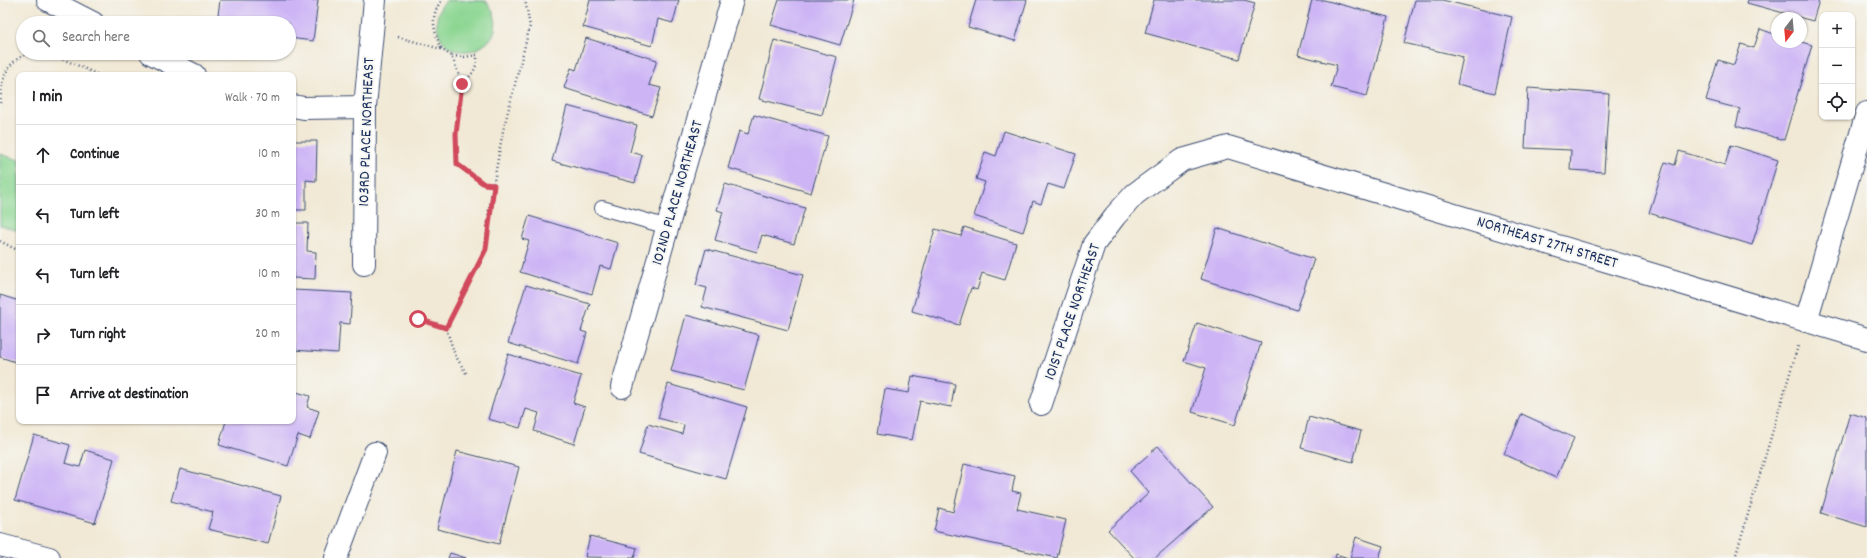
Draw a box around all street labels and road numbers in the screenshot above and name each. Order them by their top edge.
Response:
street label: 103RD PLACE NORTHEAST [353,56,381,207]
street label: 102ND PLACE NORTHEAST [646,117,710,268]
street label: NORTHEAST 27TH STREET [1474,211,1621,276]
street label: 101ST PLACE NORTHEAST [1039,240,1107,383]

